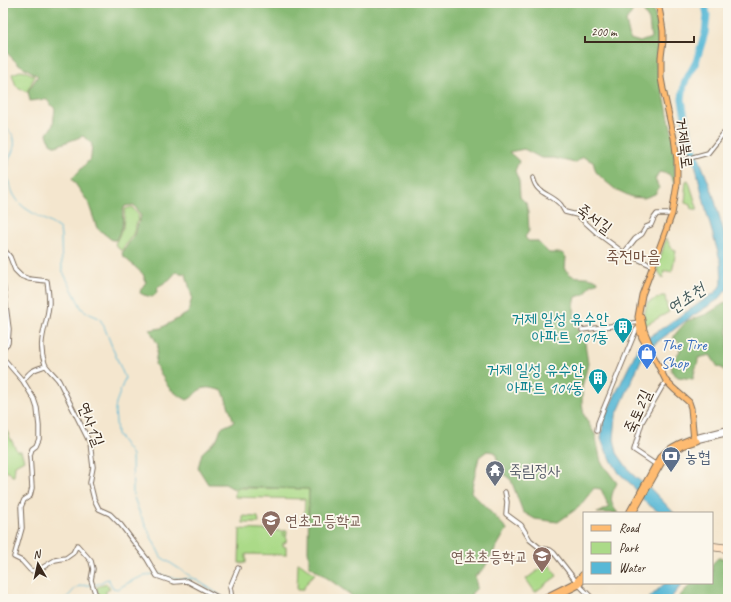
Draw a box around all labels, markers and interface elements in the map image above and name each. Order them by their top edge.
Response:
scale bar [585,18,694,44]
text: 200 m [591,24,618,40]
street label: 거제북로 [671,116,697,170]
street label: 죽서길 [573,199,616,238]
district label: 죽전마을 [606,246,660,267]
water label: 연초천 [663,277,711,319]
place label: 거제 일성 유수안 아파트 101동 [511,309,609,347]
building icon: 거제 일성 유수안 아파트 101동 [612,316,634,344]
place label: The Tire Shop [661,335,708,373]
shop icon: The Tire Shop [636,342,658,370]
place label: 거제 일성 유수안 아파트 104동 [486,360,584,398]
building icon: 거제 일성 유수안 아파트 104동 [587,367,609,395]
street label: 죽토2길 [619,386,656,436]
street label: 연사1길 [74,399,109,449]
bank icon: 농협 [660,445,682,473]
place label: 농협 [685,447,711,467]
temple icon: 죽림정사 [484,459,506,487]
place label: 죽림정사 [509,461,561,481]
school or university icon: 연초고등학교 [260,509,282,537]
place label: 연초고등학교 [285,511,362,531]
legend [583,512,713,584]
text: Road [619,520,641,536]
text: Park [619,540,640,556]
north arrow [18,544,58,584]
school or university icon: 연초초등학교 [531,545,553,573]
text: N [32,546,43,562]
place label: 연초초등학교 [451,547,528,567]
text: Water [619,560,647,576]

